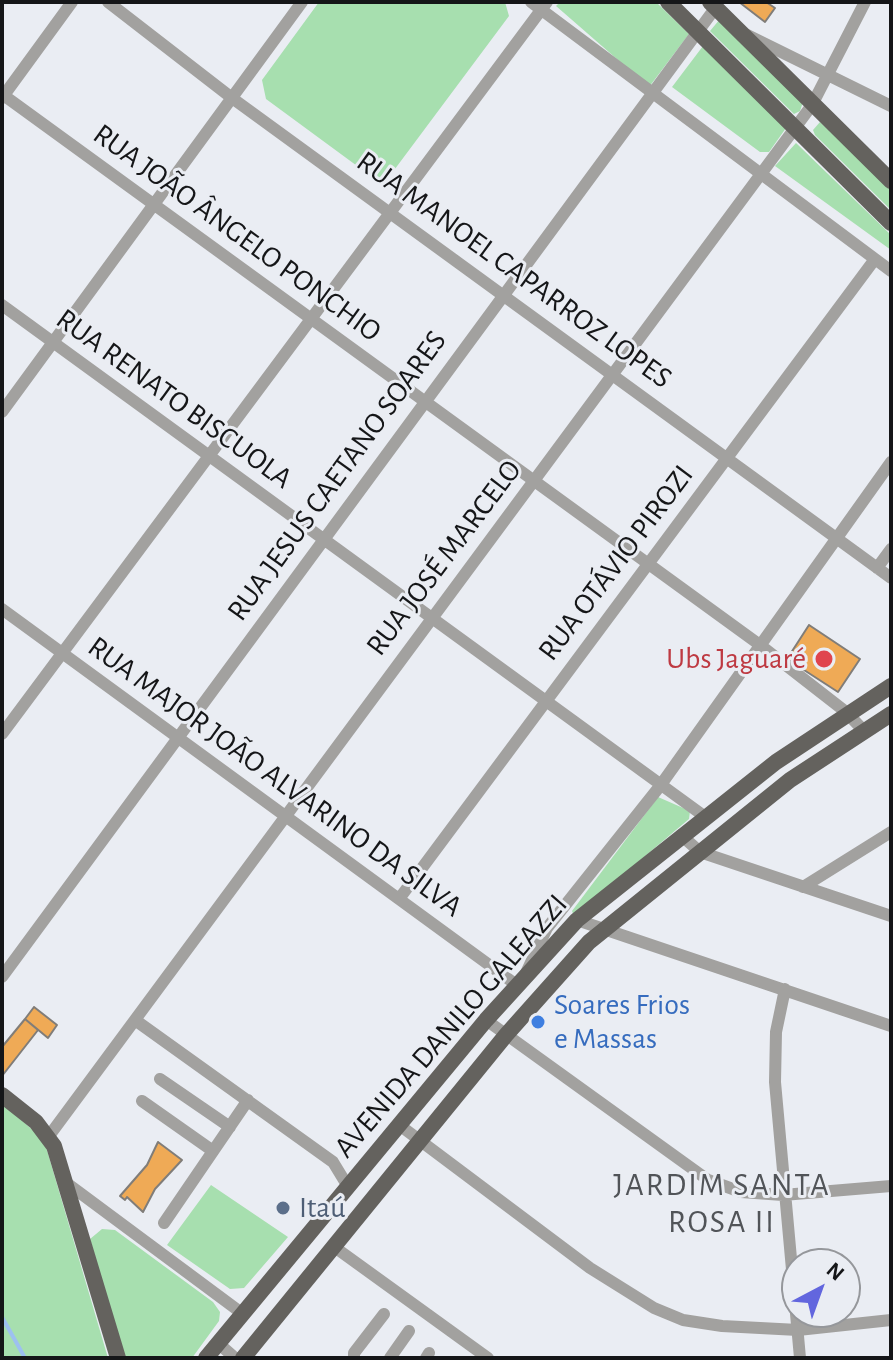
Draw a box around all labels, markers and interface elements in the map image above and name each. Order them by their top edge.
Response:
street label: RUA JOÃO ÂNGELO PONCHIO [86,116,388,350]
street label: RUA MANOEL CAPARROZ LOPES [350,144,678,396]
street label: RUA RENATO BISCUOLA [49,301,299,497]
street label: RUA JESUS CAETANO SOARES [220,324,454,628]
street label: RUA JOSÉ MARCELO [359,453,529,663]
street label: RUA OTÁVIO PIROZI [531,458,701,668]
street label: RUA MAJOR JOÃO ALVARINO DA SILVA [81,629,469,925]
place label: Ubs Jaguaré [666,641,806,677]
marker: Ubs Jaguaré [813,648,835,670]
street label: AVENIDA DANILO GALEAZZI [327,887,575,1165]
place label: Soares Frios e Massas [554,987,690,1058]
marker: Soares Frios e Massas [529,1013,547,1031]
district label: JARDIM SANTA ROSA II [613,1166,831,1241]
place label: Itaú [299,1190,345,1226]
marker: Itaú [274,1199,292,1217]
north arrow [781,1248,861,1328]
text: N [822,1258,848,1285]

